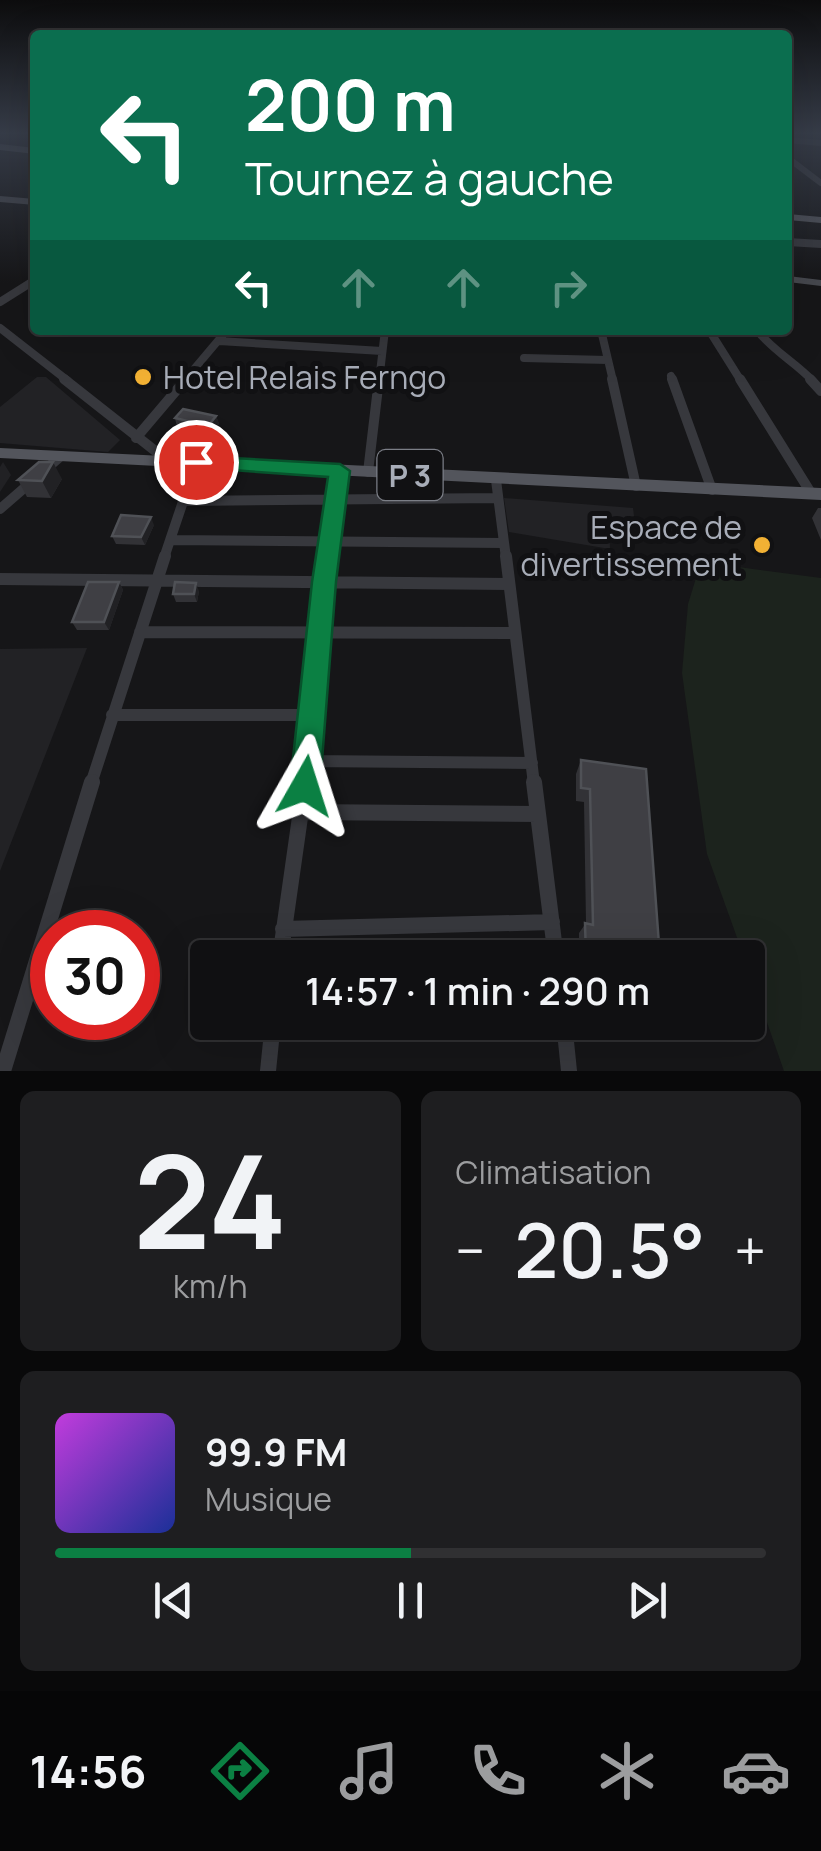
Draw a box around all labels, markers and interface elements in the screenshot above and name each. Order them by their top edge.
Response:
text: 200 m [245,56,456,152]
icon: left [80,70,210,200]
text: Tournez à gauche [245,147,614,209]
icon: left [226,260,281,315]
icon: ahead [331,260,386,315]
icon: ahead [436,260,491,315]
icon: right [541,260,596,315]
place label: Hotel Relais Ferngo [163,355,446,399]
marker: Hotel Relais Ferngo [132,366,154,388]
pin [154,420,239,505]
icon: arrive [169,435,224,490]
road number: P 3 [378,450,442,500]
place label: Espace de divertissement [521,505,742,586]
marker: Espace de divertissement [751,534,773,556]
position arrow [253,734,357,838]
speed limit sign: 30 [30,910,160,1040]
text: 14:57 · 1 min · 290 m [305,964,650,1016]
text: 24 [133,1110,287,1288]
text: Climatisation [456,1150,651,1194]
text: 20.5° [514,1198,705,1301]
text: − [456,1212,485,1288]
text: + [734,1212,766,1288]
text: km/h [173,1264,247,1308]
text: 99.9 FM [205,1425,347,1477]
text: Musique [205,1477,332,1521]
icon: previous [146,1573,201,1628]
icon: pause [383,1573,438,1628]
icon: next [620,1573,675,1628]
icon: directions [205,1736,275,1806]
icon: music [334,1736,404,1806]
icon: phone [463,1736,533,1806]
icon: climate [592,1736,662,1806]
icon: car [721,1736,791,1806]
text: 14:56 [30,1740,146,1802]

